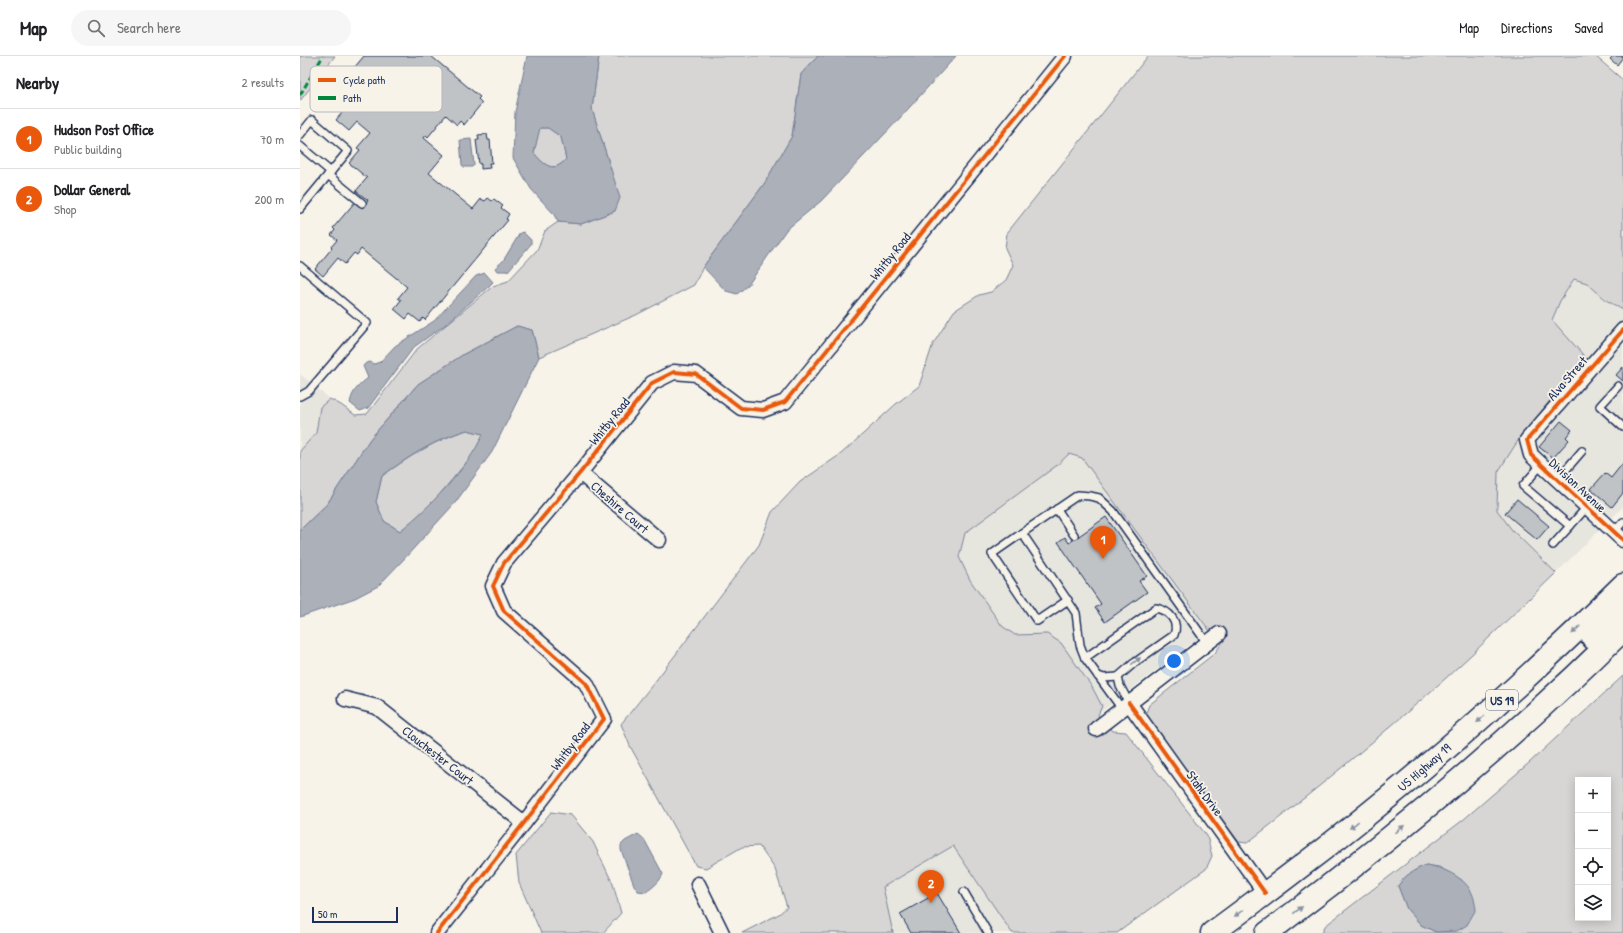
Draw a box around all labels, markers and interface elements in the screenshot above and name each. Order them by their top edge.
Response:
search box [71,10,351,46]
text: Map [20,15,47,41]
icon: search [85,17,107,39]
text: Search here [117,17,181,38]
text: Map [1459,18,1479,37]
text: Directions [1501,18,1552,37]
text: Saved [1574,18,1603,37]
legend [310,66,442,112]
text: Nearby [16,71,59,94]
text: 2 results [242,73,284,91]
text: Cycle path [343,73,386,87]
text: Path [343,91,361,105]
text: Hudson Post Office [54,119,154,140]
text: 1 [27,130,31,148]
text: 70 m [260,130,284,148]
text: Public building [54,140,122,158]
text: Dollar General [54,179,130,200]
text: 2 [26,190,32,208]
text: 200 m [254,190,284,208]
text: Shop [54,200,76,218]
street label: Whitby Road [865,229,915,283]
street label: Alva Street [1543,352,1592,404]
street label: Whitby Road [584,394,634,448]
street label: Division Avenue [1545,454,1611,516]
street label: Cheshire Court [587,477,653,538]
pin: 1 [1090,526,1116,559]
one-way arrow [1571,625,1581,635]
your location [1164,651,1184,671]
one-way arrow [1131,657,1142,666]
road number: US 19 [1486,690,1518,710]
one-way arrow [1475,714,1486,723]
street label: Whitby Road [546,718,594,774]
street label: Clouchester Court [398,721,478,789]
street label: US Highway 19 [1393,739,1455,795]
street label: Stahl Drive [1182,767,1228,819]
map controls [1575,777,1611,921]
button: + [1575,777,1611,813]
button: − [1575,813,1611,849]
one-way arrow [1349,821,1360,830]
one-way arrow [1395,825,1405,834]
button: locate [1575,849,1611,885]
pin: 2 [918,870,944,903]
button: layers [1575,885,1611,921]
scale bar [312,905,398,924]
one-way arrow [1293,906,1303,914]
text: 50 m [318,907,338,921]
one-way arrow [1234,908,1245,917]

